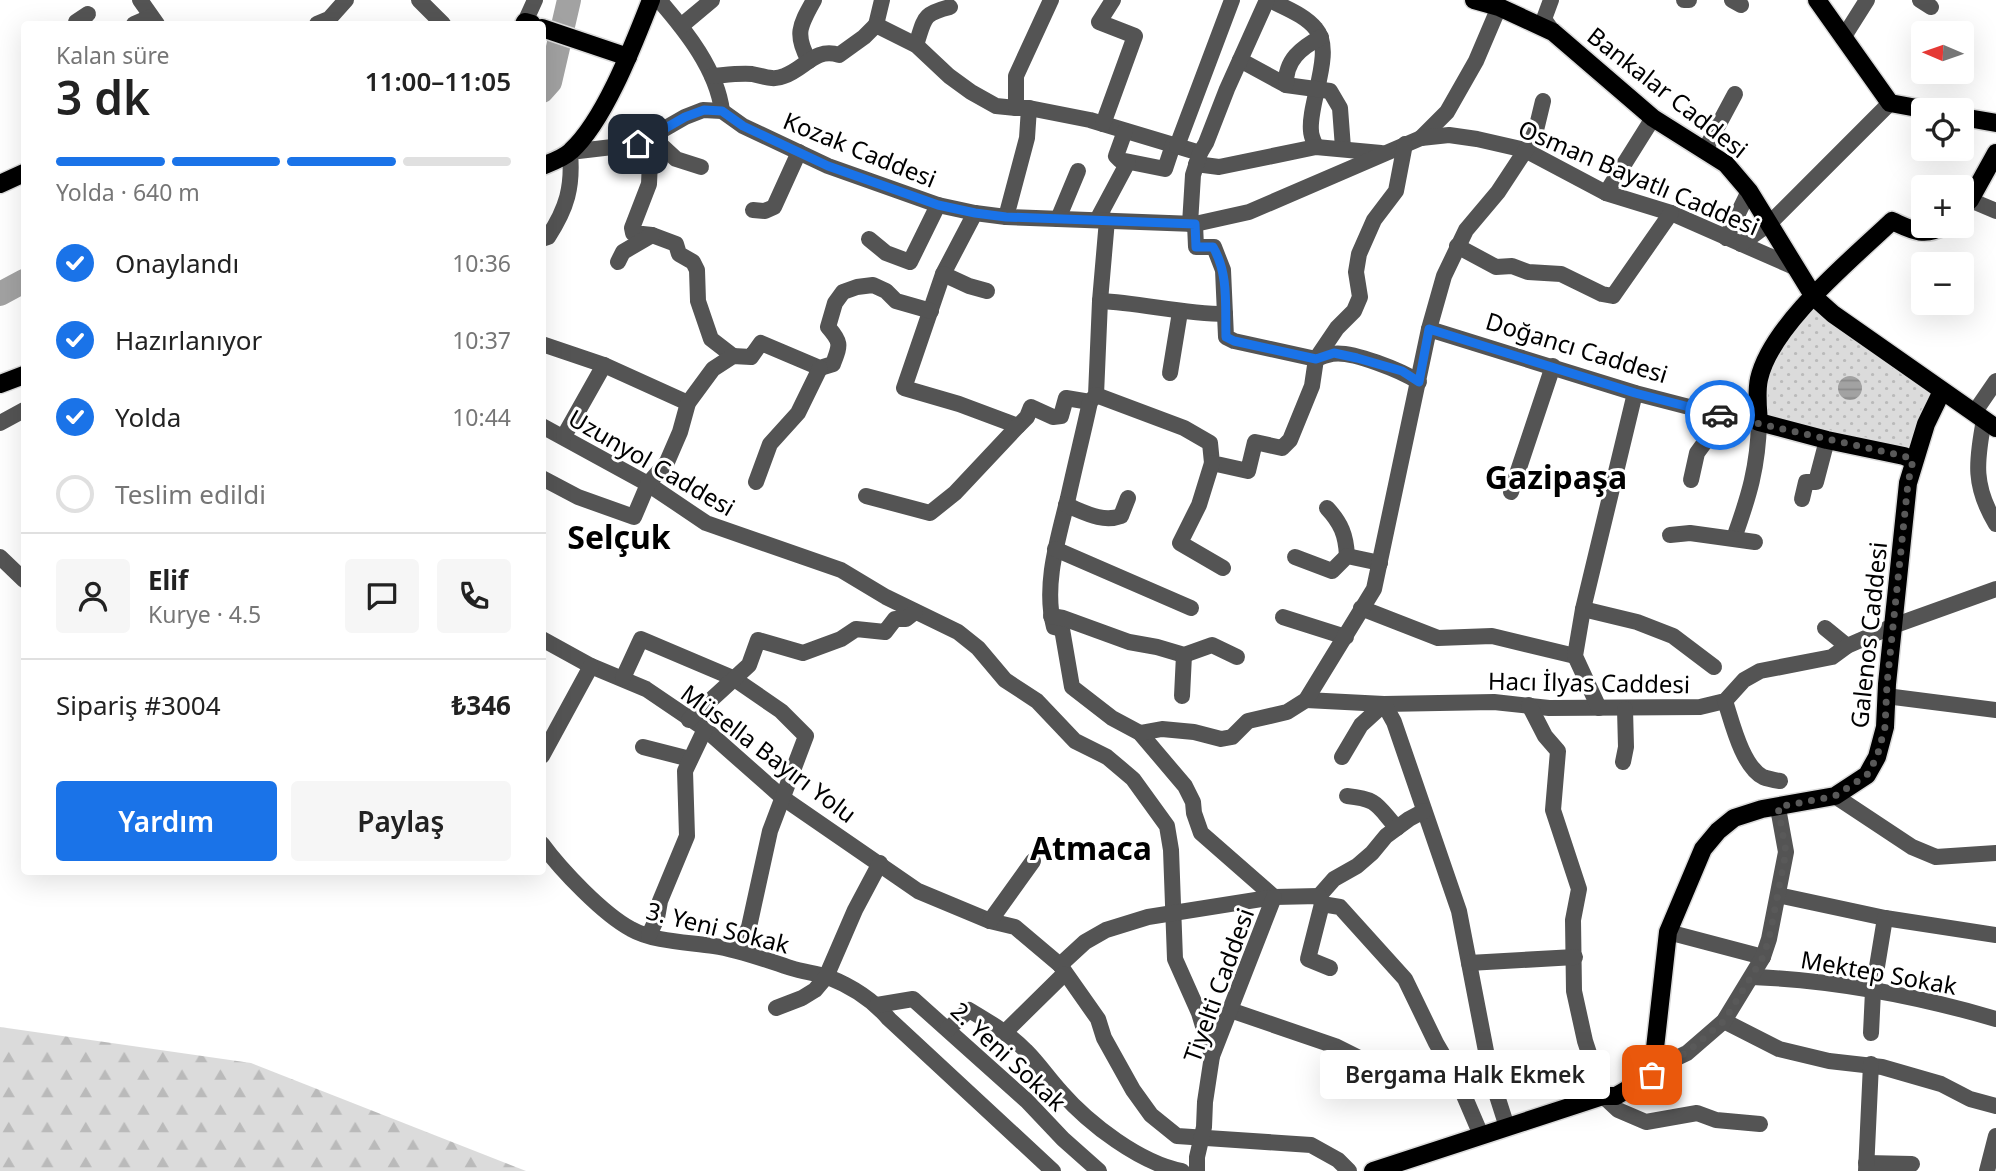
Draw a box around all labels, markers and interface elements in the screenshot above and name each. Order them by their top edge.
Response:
street label: Bankalar Caddesi [1581,19,1755,165]
north arrow [1911,21,1974,84]
map controls [1911,21,1974,315]
text: Kalan süre [56,39,169,71]
text: 11:00–11:05 [365,63,511,99]
text: 3 dk [56,66,150,128]
button: locate [1911,98,1974,161]
street label: Kozak Caddesi [779,103,941,195]
street label: Osman Bayatlı Caddesi [1514,111,1764,243]
pin [608,114,668,174]
icon: home [619,125,657,163]
button: + [1911,175,1974,238]
text: Yolda · 640 m [56,176,200,208]
icon: check [56,244,94,282]
text: Onaylandı [115,245,239,281]
text: 10:36 [452,247,511,279]
button: − [1911,252,1974,315]
street label: Doğancı Caddesi [1482,304,1672,390]
icon: check [56,321,94,359]
text: Hazırlanıyor [115,322,262,358]
text: 10:37 [452,324,511,356]
courier [1685,380,1755,450]
icon: car [1701,396,1739,434]
icon: check [56,398,94,436]
text: Yolda [115,399,181,435]
text: 10:44 [452,401,511,433]
street label: Uzunyol Caddesi [563,401,741,523]
district label: Gazipaşa [1485,455,1627,498]
text: Teslim edildi [115,476,266,512]
district label: Selçuk [567,515,671,558]
street label: Galenos Caddesi [1842,540,1894,730]
button: person [56,559,130,633]
button: chat [345,559,419,633]
button: phone [437,559,511,633]
text: Elif [148,562,188,598]
text: Kurye · 4.5 [148,598,261,630]
street label: Hacı İlyas Caddesi [1488,664,1690,700]
street label: Müsella Bayırı Yolu [675,676,863,830]
text: Sipariş #3004 [56,687,221,723]
text: ₺346 [452,687,511,723]
button: Yardım [56,781,277,861]
button: Paylaş [291,781,511,861]
district label: Atmaca [1030,826,1152,869]
street label: 3. Yeni Sokak [643,893,793,961]
street label: Tiyelti Caddesi [1175,903,1261,1067]
street label: Mektep Sokak [1798,942,1960,1002]
street label: 2. Yeni Sokak [944,994,1074,1118]
pin [1622,1045,1682,1105]
callout: Bergama Halk Ekmek [1320,1050,1610,1100]
icon: bag [1633,1056,1671,1094]
text: Bergama Halk Ekmek [1345,1058,1585,1090]

